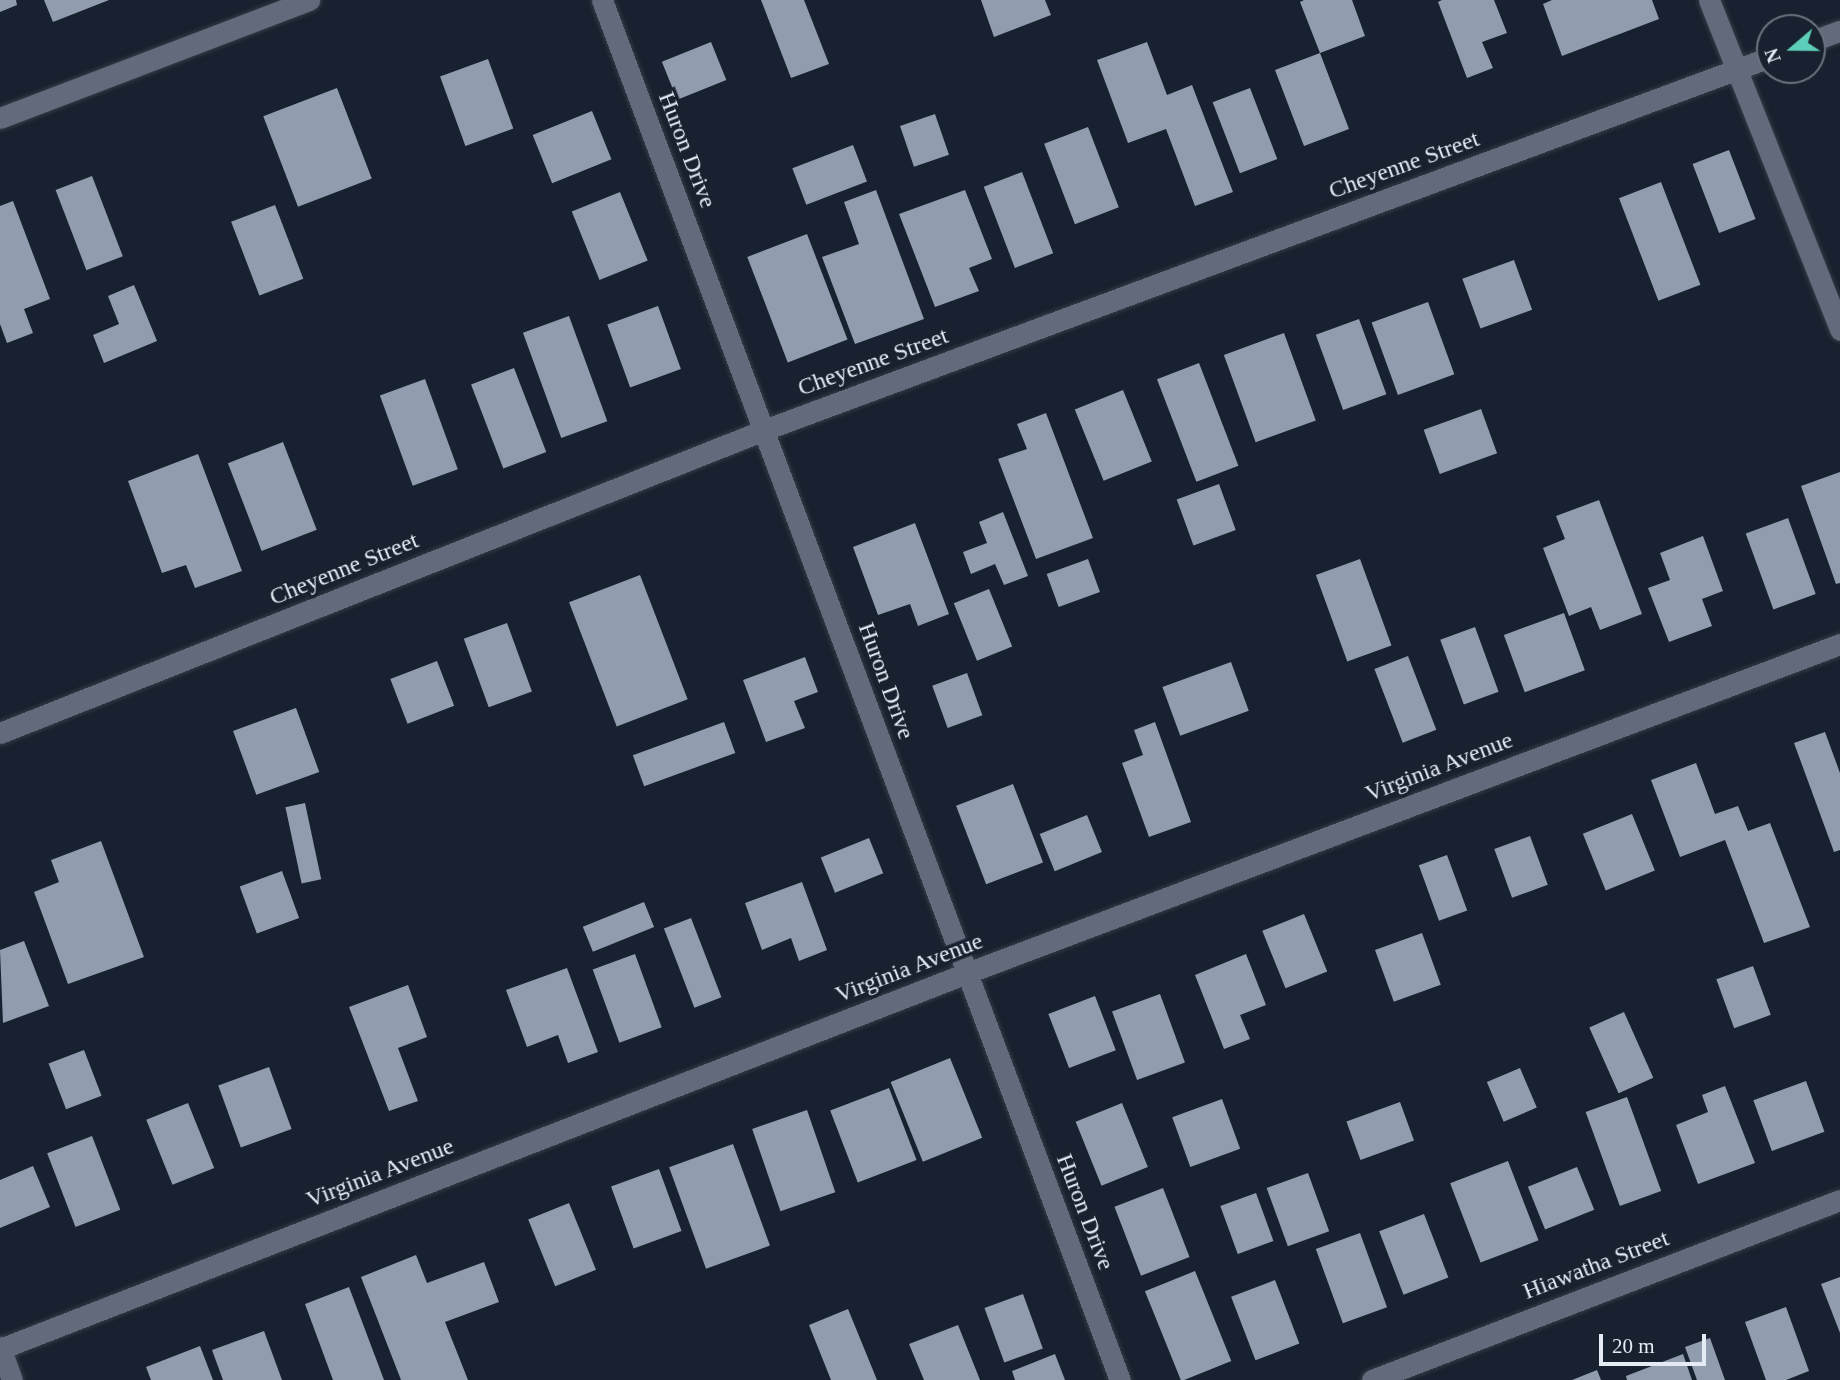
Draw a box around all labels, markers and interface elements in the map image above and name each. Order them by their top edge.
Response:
north arrow [1756,14,1826,84]
text: N [1760,46,1785,66]
street label: Huron Drive [652,88,722,212]
street label: Cheyenne Street [1325,124,1483,206]
street label: Cheyenne Street [794,321,952,403]
street label: Cheyenne Street [265,526,423,612]
street label: Huron Drive [852,619,920,743]
street label: Virginia Avenue [1361,725,1517,809]
street label: Virginia Avenue [831,926,987,1010]
street label: Virginia Avenue [302,1131,458,1215]
street label: Huron Drive [1050,1150,1120,1274]
street label: Hiawatha Street [1519,1224,1673,1306]
scale bar [1602,1320,1709,1364]
text: 20 m [1612,1334,1655,1358]

